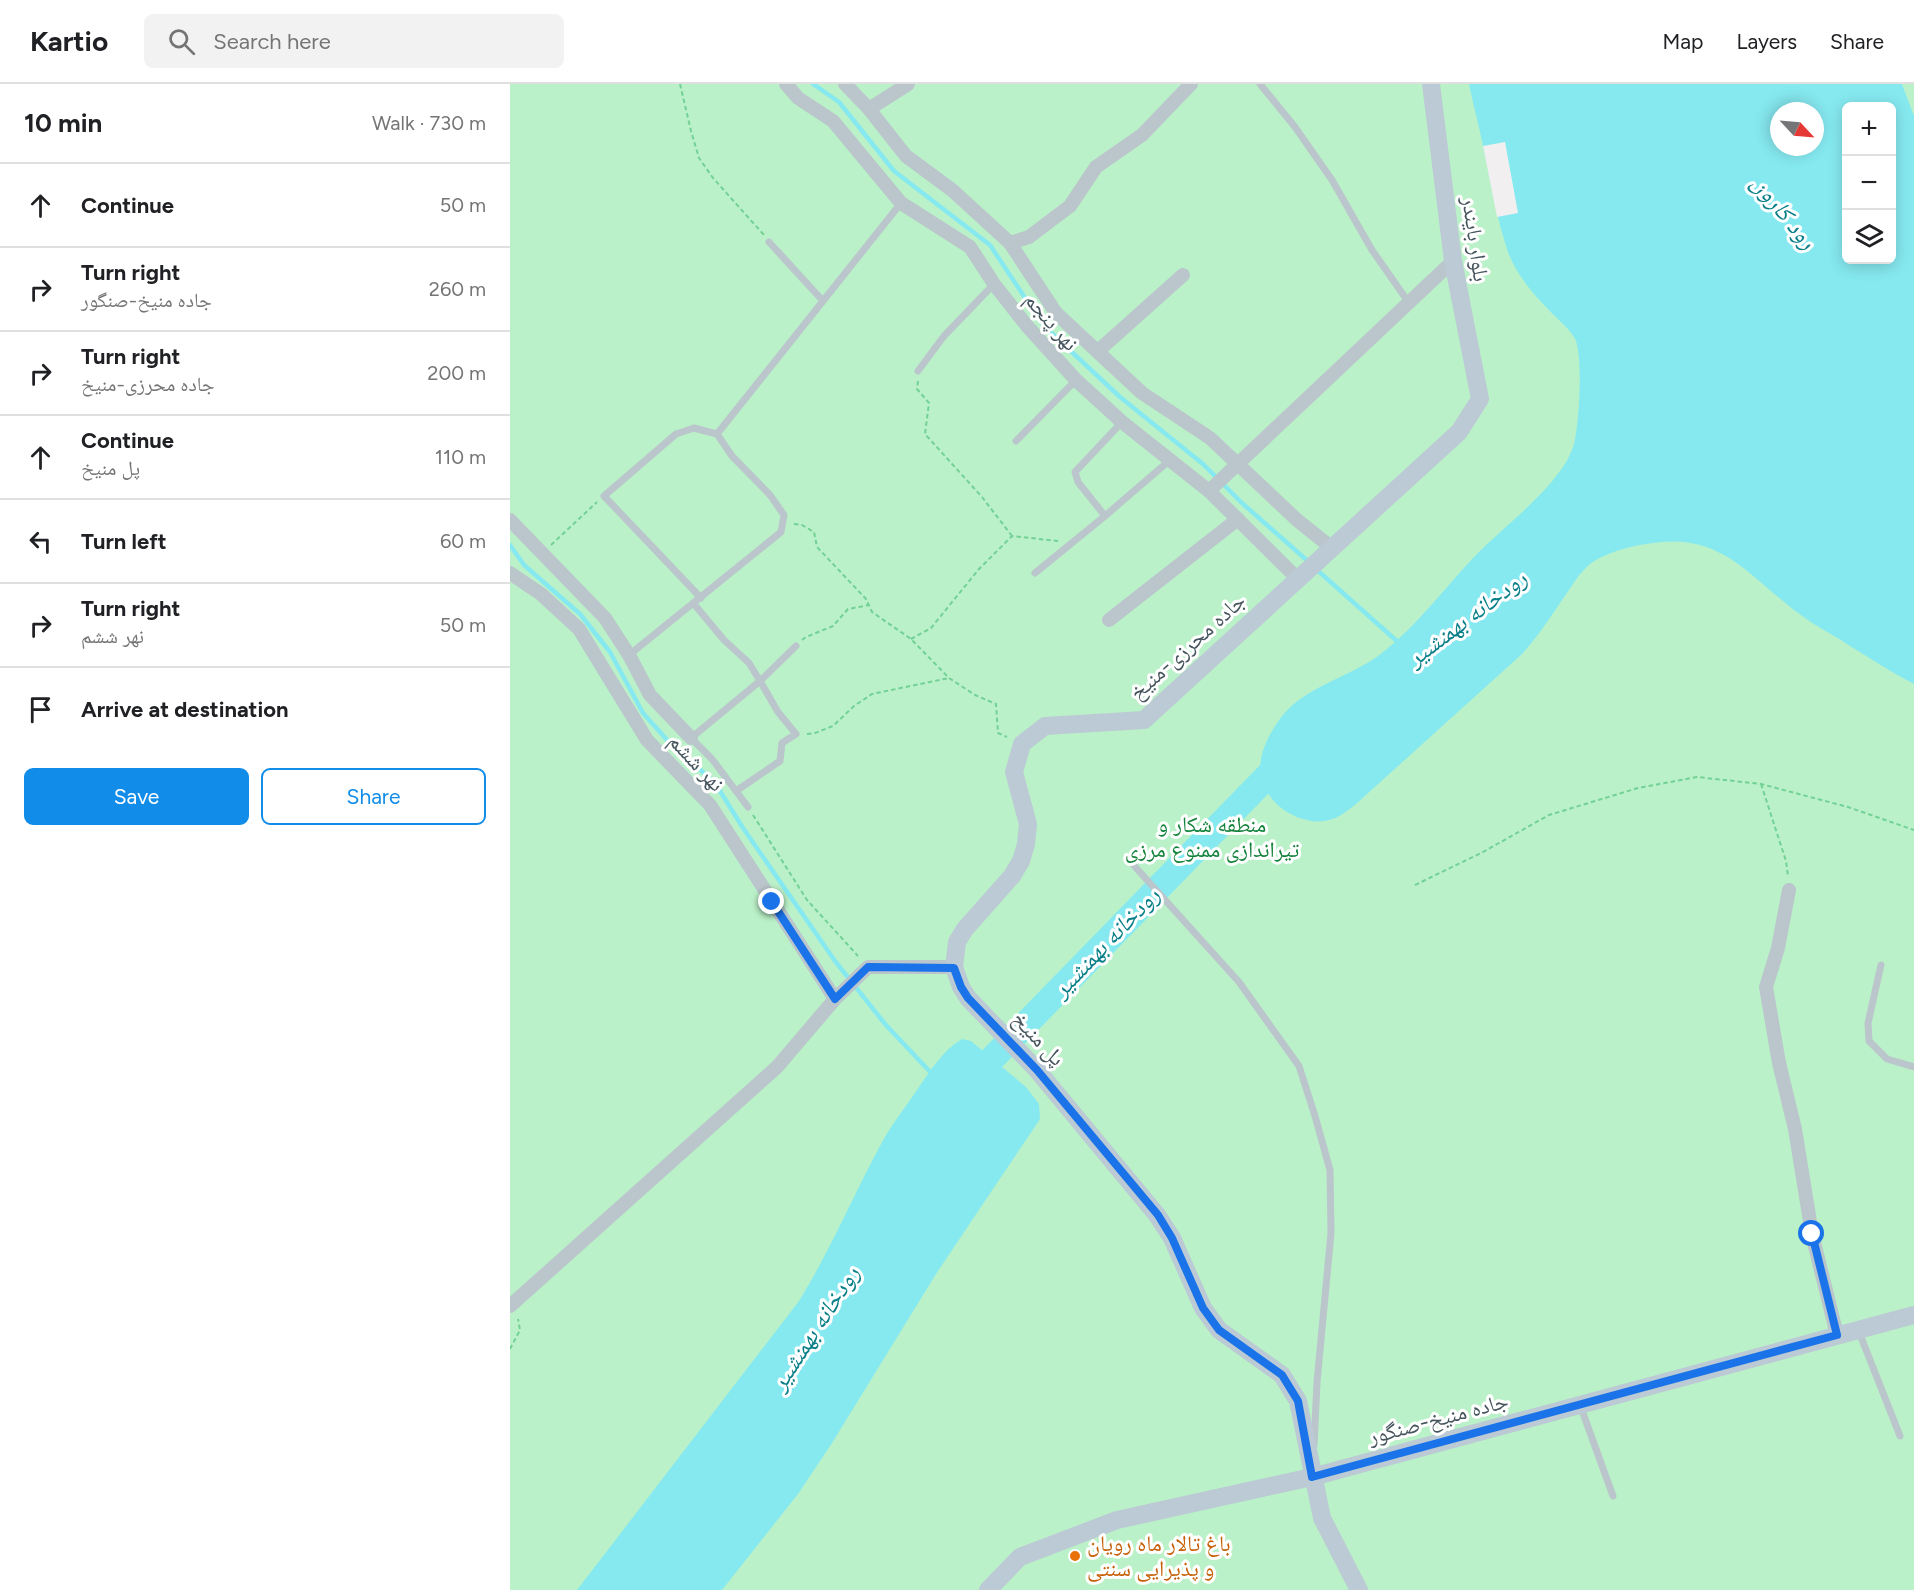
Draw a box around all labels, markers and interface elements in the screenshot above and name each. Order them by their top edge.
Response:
search box [144,14,564,68]
text: Kartio [30,24,108,58]
icon: search [165,25,198,58]
text: Search here [213,28,331,55]
text: Map [1663,29,1703,54]
text: Layers [1736,29,1797,54]
text: Share [1830,29,1884,54]
north arrow [1770,102,1824,156]
map controls [1842,102,1896,264]
button: + [1842,102,1896,156]
text: 10 min [24,107,102,139]
text: Walk · 730 m [372,111,486,135]
button: − [1842,156,1896,210]
water label: رود کارون [1745,169,1823,255]
icon: ahead [24,189,57,222]
text: Continue [81,192,174,219]
text: 50 m [440,193,486,217]
street label: بلوار بایندر [1456,194,1495,283]
button: layers [1842,210,1896,264]
text: Turn right [81,259,180,286]
icon: right [24,273,57,306]
text: 260 m [429,277,486,301]
street label: نهر پنجم [1018,286,1084,357]
text: جاده منیخ-صنگور [81,288,212,312]
text: Turn right [81,343,180,370]
icon: right [24,357,57,390]
text: 200 m [427,361,486,385]
text: جاده محرزی-منیخ [81,372,215,396]
text: Continue [81,427,174,454]
icon: ahead [24,441,57,474]
text: 110 m [435,445,486,469]
text: پل منیخ [81,456,140,480]
icon: left [24,525,57,558]
text: Turn left [81,528,167,555]
text: 60 m [440,529,486,553]
water label: رودخانه بهمنشیر [1400,563,1532,673]
street label: جاده محرزی-منیخ [1124,587,1251,706]
text: Turn right [81,595,180,622]
icon: right [24,609,57,642]
text: 50 m [440,613,486,637]
text: نهر ششم [81,624,144,648]
icon: arrive [24,693,57,726]
text: Arrive at destination [81,696,289,723]
street label: نهر ششم [662,728,730,798]
button: Save [24,768,249,825]
button: Share [261,768,486,825]
park label: منطقه شکار و تیراندازی ممنوع مرزی [1125,811,1300,863]
water label: رودخانه بهمنشیر [1044,880,1165,1004]
route end [758,888,784,914]
street label: پل منیخ [1006,1005,1071,1071]
route start [1798,1220,1824,1246]
water label: رودخانه بهمنشیر [763,1260,865,1397]
street label: جاده منیخ-صنگور [1364,1387,1511,1450]
place label: باغ تالار ماه رویان و پذیرایی سنتی [1087,1530,1231,1582]
marker: باغ تالار ماه رویان و پذیرایی سنتی [1068,1549,1082,1563]

